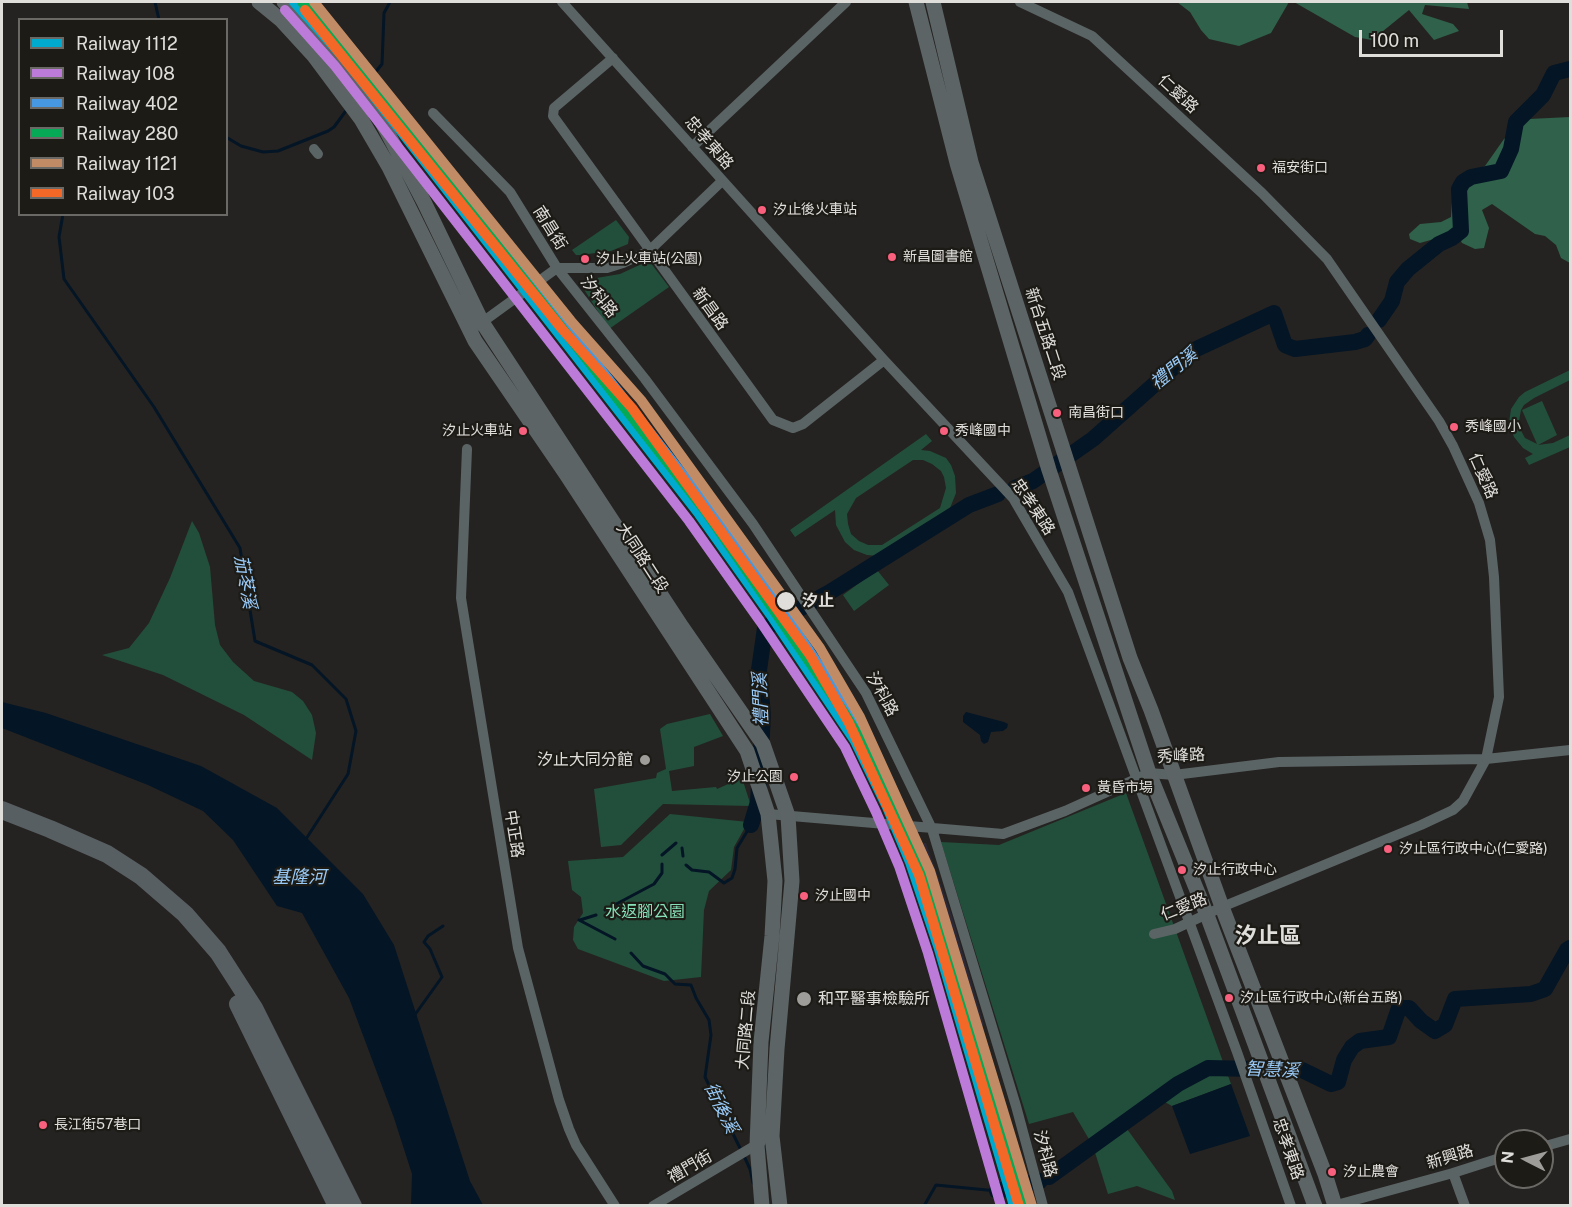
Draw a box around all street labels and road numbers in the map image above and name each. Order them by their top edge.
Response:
street label: 仁愛路 [1154,71,1202,117]
street label: 忠孝東路 [681,113,737,173]
street label: 南昌街 [529,203,571,253]
street label: 汐科路 [576,272,622,322]
street label: 新昌路 [688,284,732,334]
street label: 新台五路二段 [1021,285,1069,383]
street label: 仁愛路 [1464,450,1502,502]
street label: 忠孝東路 [1007,475,1059,539]
street label: 大同路二段 [612,519,672,597]
street label: 汐科路 [862,668,902,720]
street label: 秀峰路 [1157,745,1205,767]
street label: 中正路 [501,809,527,859]
street label: 仁愛路 [1158,889,1210,925]
street label: 大同路二段 [733,989,759,1071]
street label: 忠孝東路 [1269,1116,1307,1182]
street label: 汐科路 [1030,1128,1060,1180]
street label: 新興路 [1424,1141,1476,1173]
street label: 禮門街 [664,1147,716,1187]

